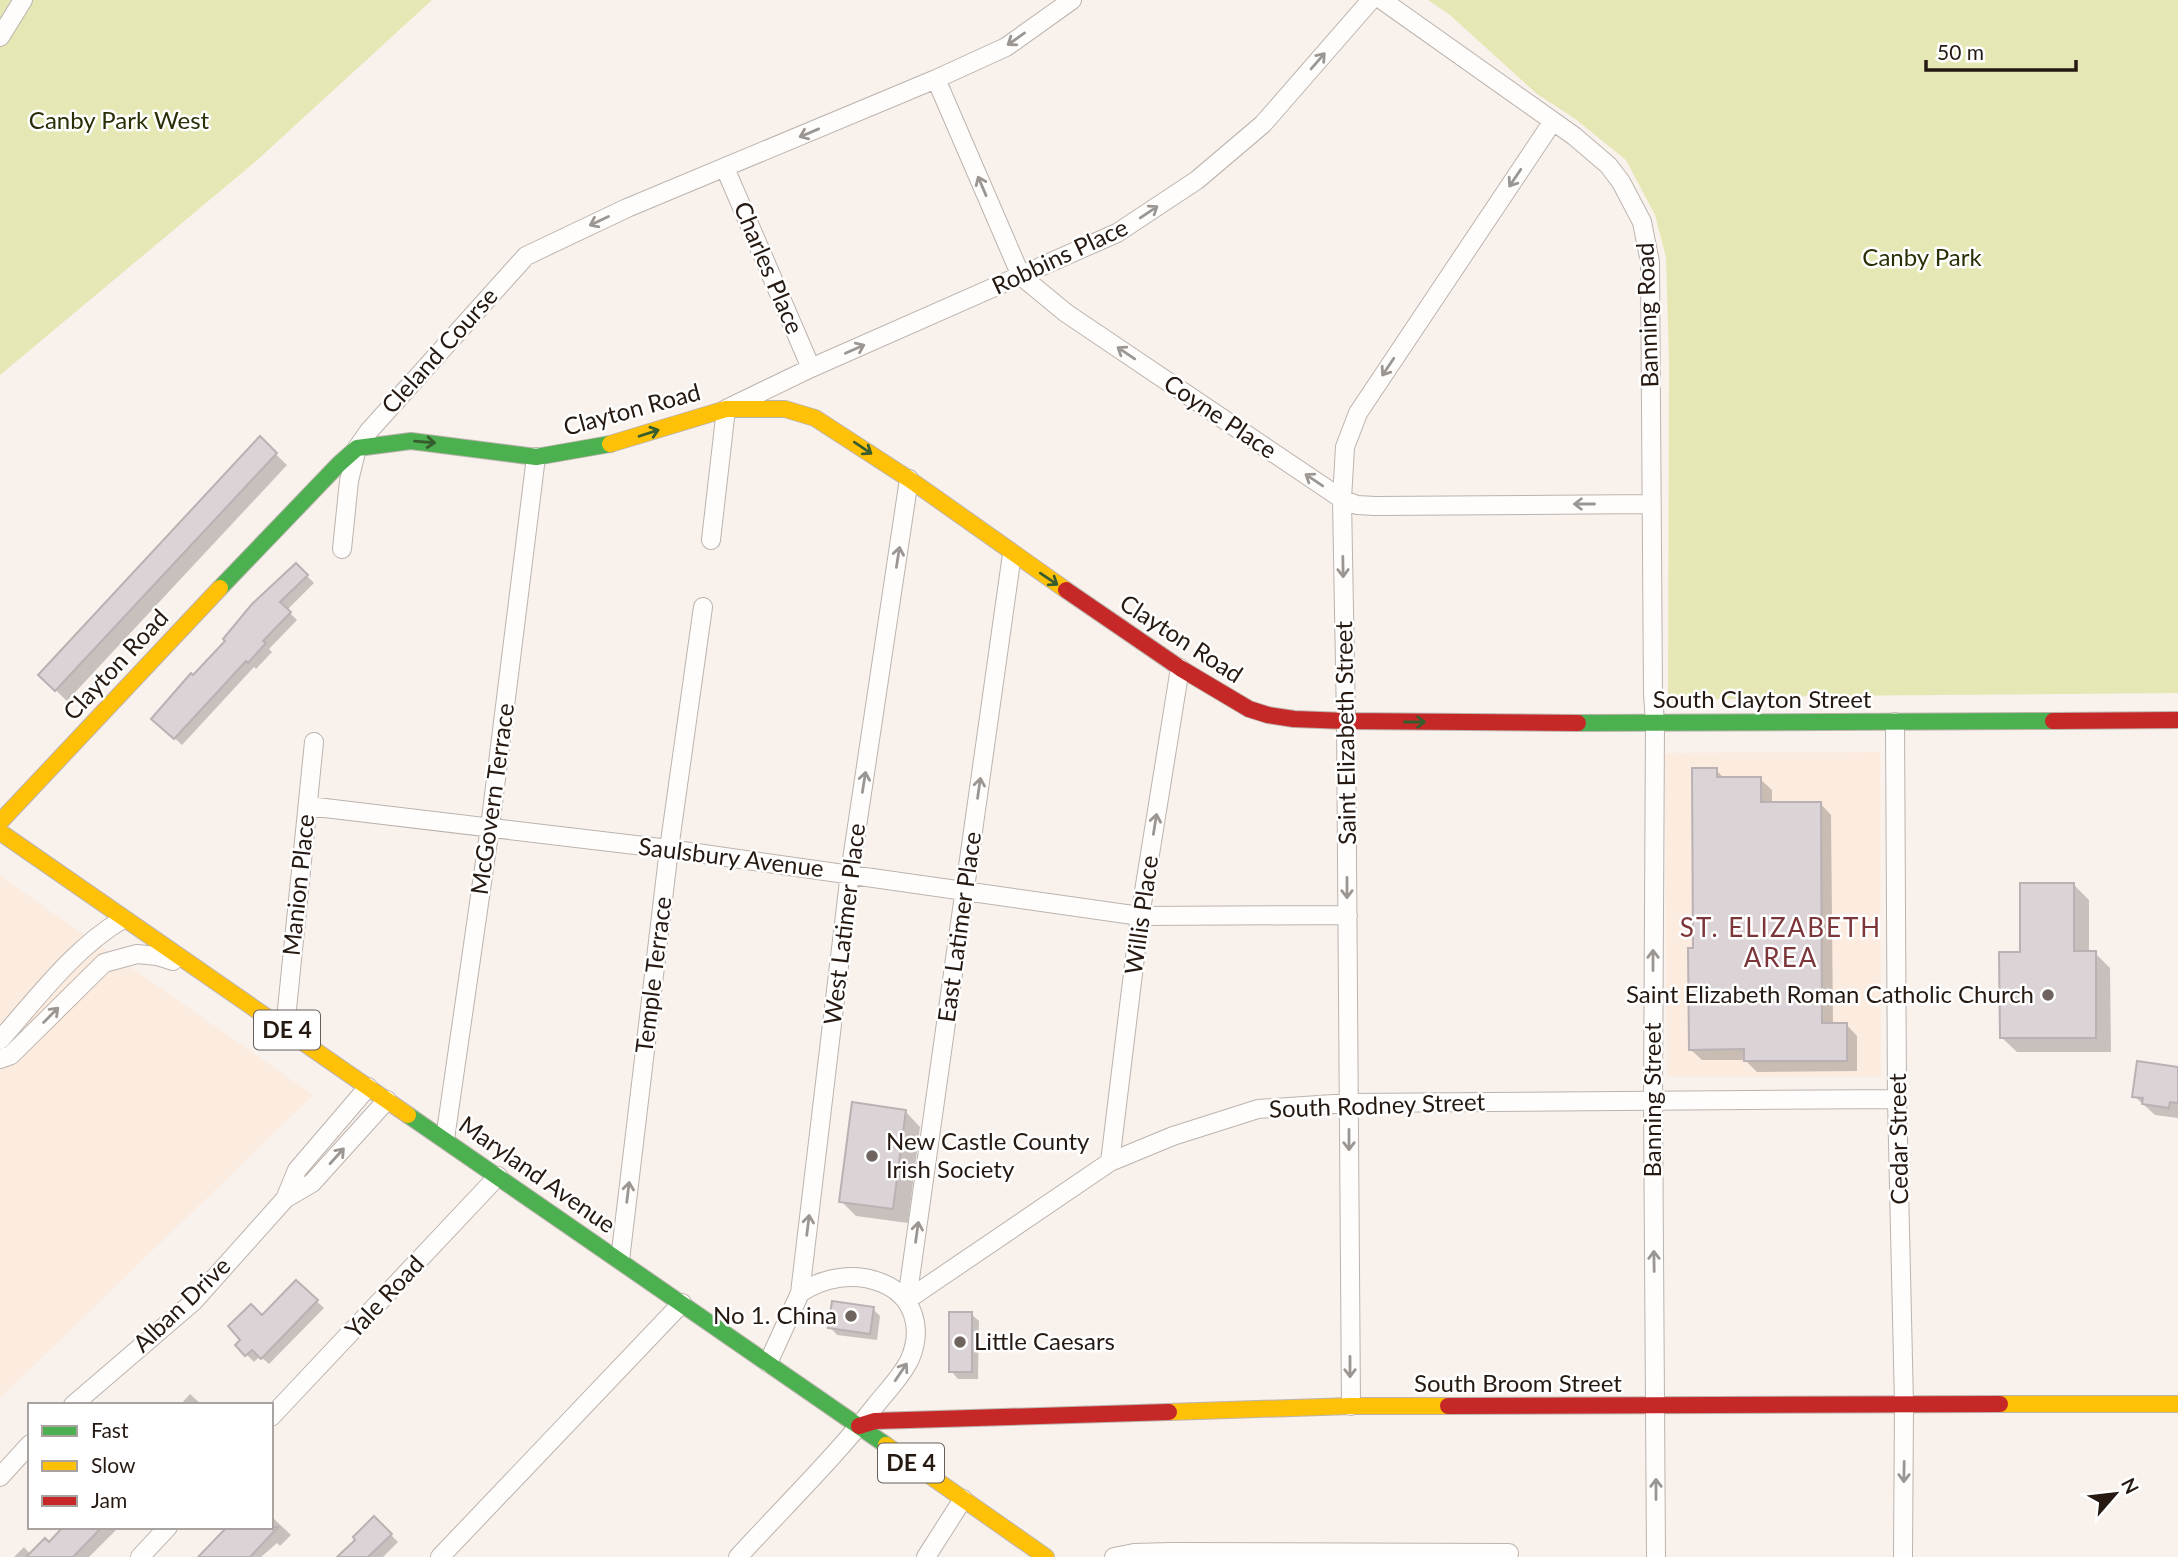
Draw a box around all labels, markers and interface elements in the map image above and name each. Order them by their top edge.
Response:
scale bar [1926,28,2076,72]
one-way arrow [1007,32,1026,46]
text: 50 m [1937,39,1984,64]
one-way arrow [1310,52,1326,70]
park label: Canby Park West [29,105,210,134]
one-way arrow [798,127,820,140]
one-way arrow [1508,168,1522,187]
one-way arrow [975,176,988,197]
street label: Charles Place [729,197,810,338]
one-way arrow [1139,205,1158,219]
street label: Robbins Place [987,212,1132,300]
one-way arrow [589,215,610,228]
street label: Banning Road [1629,242,1664,388]
park label: Canby Park [1862,242,1982,271]
street label: Cleland Course [375,281,503,419]
one-way arrow [843,342,865,355]
one-way arrow [1117,346,1136,360]
one-way arrow [1381,357,1396,376]
street label: Coyne Place [1159,368,1283,464]
street label: Clayton Road [560,376,703,441]
one-way arrow [637,426,659,439]
one-way arrow [413,436,436,449]
one-way arrow [852,441,872,455]
one-way arrow [1305,473,1324,487]
one-way arrow [1572,497,1595,511]
one-way arrow [891,546,904,569]
one-way arrow [1336,555,1350,578]
one-way arrow [1038,572,1058,586]
street label: Clayton Road [1115,587,1249,688]
street label: Clayton Road [56,603,173,725]
street label: Saint Elizabeth Street [1328,620,1361,845]
street label: South Clayton Street [1653,684,1872,713]
street label: McGovern Terrace [464,701,519,896]
one-way arrow [1403,715,1426,729]
one-way arrow [858,771,871,794]
one-way arrow [973,778,986,800]
street label: Manion Place [276,813,319,957]
one-way arrow [1149,813,1162,836]
street label: West Latimer Place [817,821,870,1026]
street label: East Latimer Place [931,830,986,1024]
street label: Saulsbury Avenue [637,831,825,882]
street label: Willis Place [1118,853,1163,976]
one-way arrow [1340,876,1354,899]
street label: Temple Terrace [628,895,677,1055]
district label: ST. ELIZABETH AREA [1680,911,1882,973]
one-way arrow [1647,949,1660,972]
place label: Saint Elizabeth Roman Catholic Church [1626,979,2034,1008]
marker: Saint Elizabeth Roman Catholic Church [2040,987,2056,1003]
one-way arrow [42,1007,59,1024]
road number: DE 4 [254,1010,320,1050]
street label: Banning Street [1637,1022,1666,1178]
street label: Cedar Street [1882,1073,1913,1205]
street label: South Rodney Street [1268,1086,1486,1123]
street label: Maryland Avenue [454,1109,622,1238]
place label: New Castle County Irish Society [886,1126,1090,1183]
one-way arrow [1342,1128,1356,1151]
one-way arrow [329,1147,345,1165]
marker: New Castle County Irish Society [864,1148,880,1164]
one-way arrow [621,1181,634,1204]
one-way arrow [802,1214,815,1237]
one-way arrow [911,1221,924,1244]
street label: Yale Road [339,1249,429,1343]
street label: Alban Drive [126,1250,236,1357]
one-way arrow [1647,1250,1661,1273]
place label: No 1. China [713,1300,837,1329]
marker: No 1. China [843,1308,859,1324]
place label: Little Caesars [974,1326,1115,1355]
marker: Little Caesars [952,1334,968,1350]
one-way arrow [1343,1355,1357,1378]
one-way arrow [894,1363,908,1383]
street label: South Broom Street [1414,1368,1622,1397]
legend [28,1403,273,1529]
text: Fast [91,1417,129,1442]
road number: DE 4 [878,1444,944,1482]
text: Slow [91,1452,136,1477]
north arrow [2080,1459,2150,1529]
one-way arrow [1897,1460,1910,1483]
text: N [2117,1474,2144,1498]
one-way arrow [1649,1478,1663,1501]
text: Jam [91,1487,127,1512]

